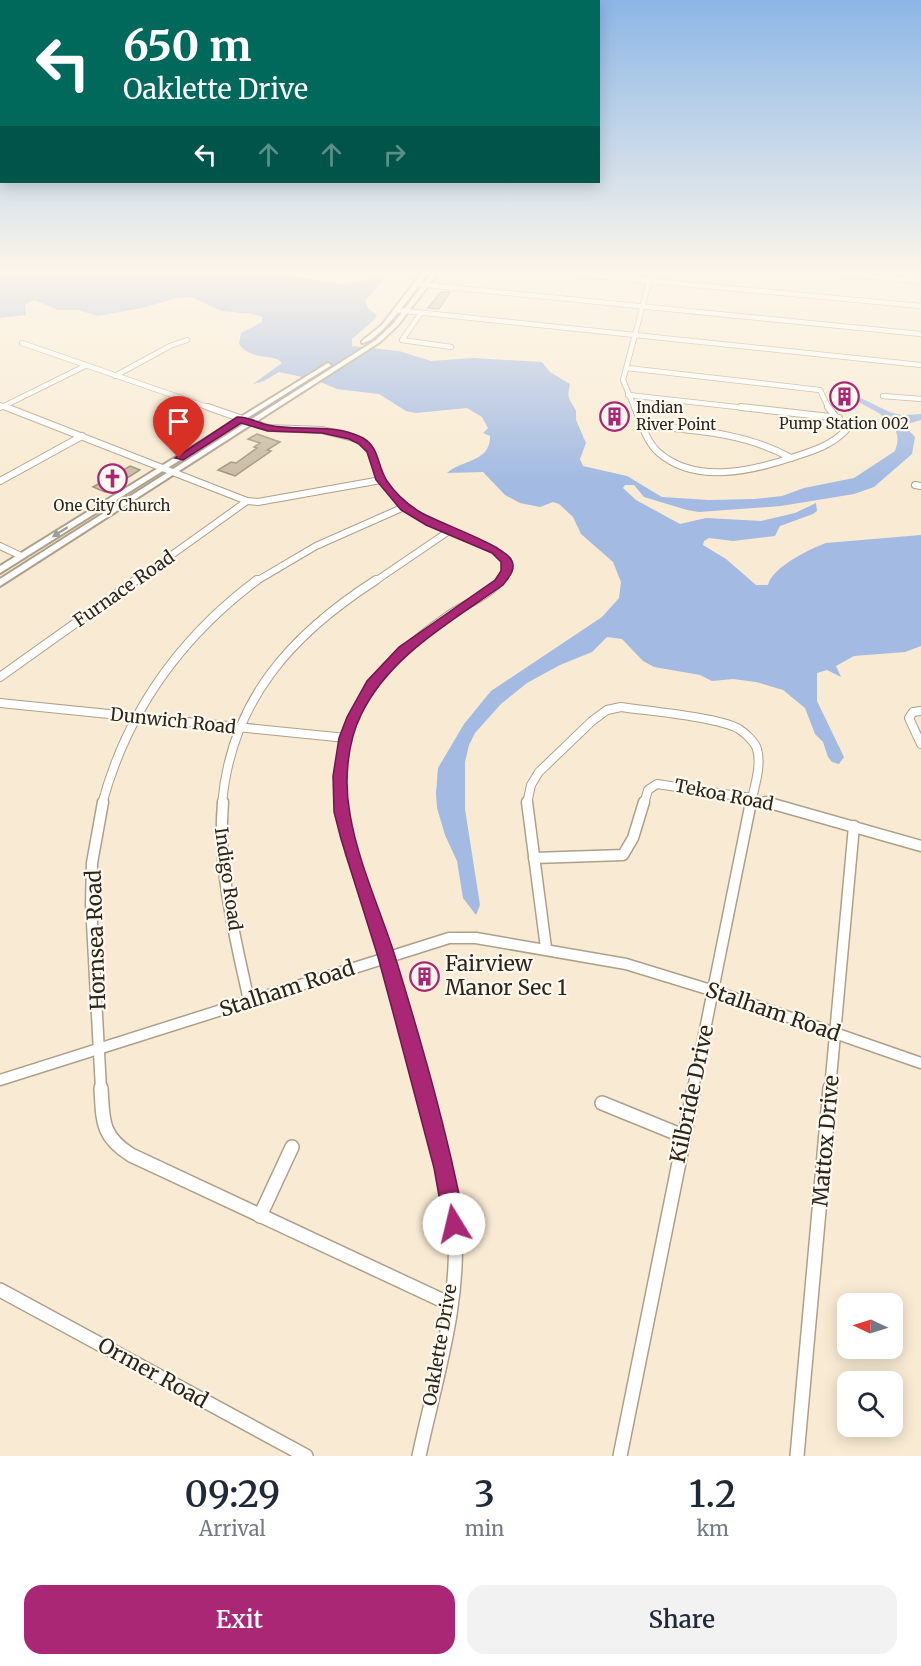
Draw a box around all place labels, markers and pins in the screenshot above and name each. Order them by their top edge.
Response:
building icon: Pump Station 002 [828,381,860,413]
pin [153,396,204,458]
place label: Indian River Point [636,398,716,434]
building icon: Indian River Point [599,401,631,433]
place label: Pump Station 002 [779,414,909,433]
church icon: One City Church [96,463,128,495]
place label: One City Church [53,496,171,515]
place label: Fairview Manor Sec 1 [445,950,567,1001]
building icon: Fairview Manor Sec 1 [408,960,440,992]

